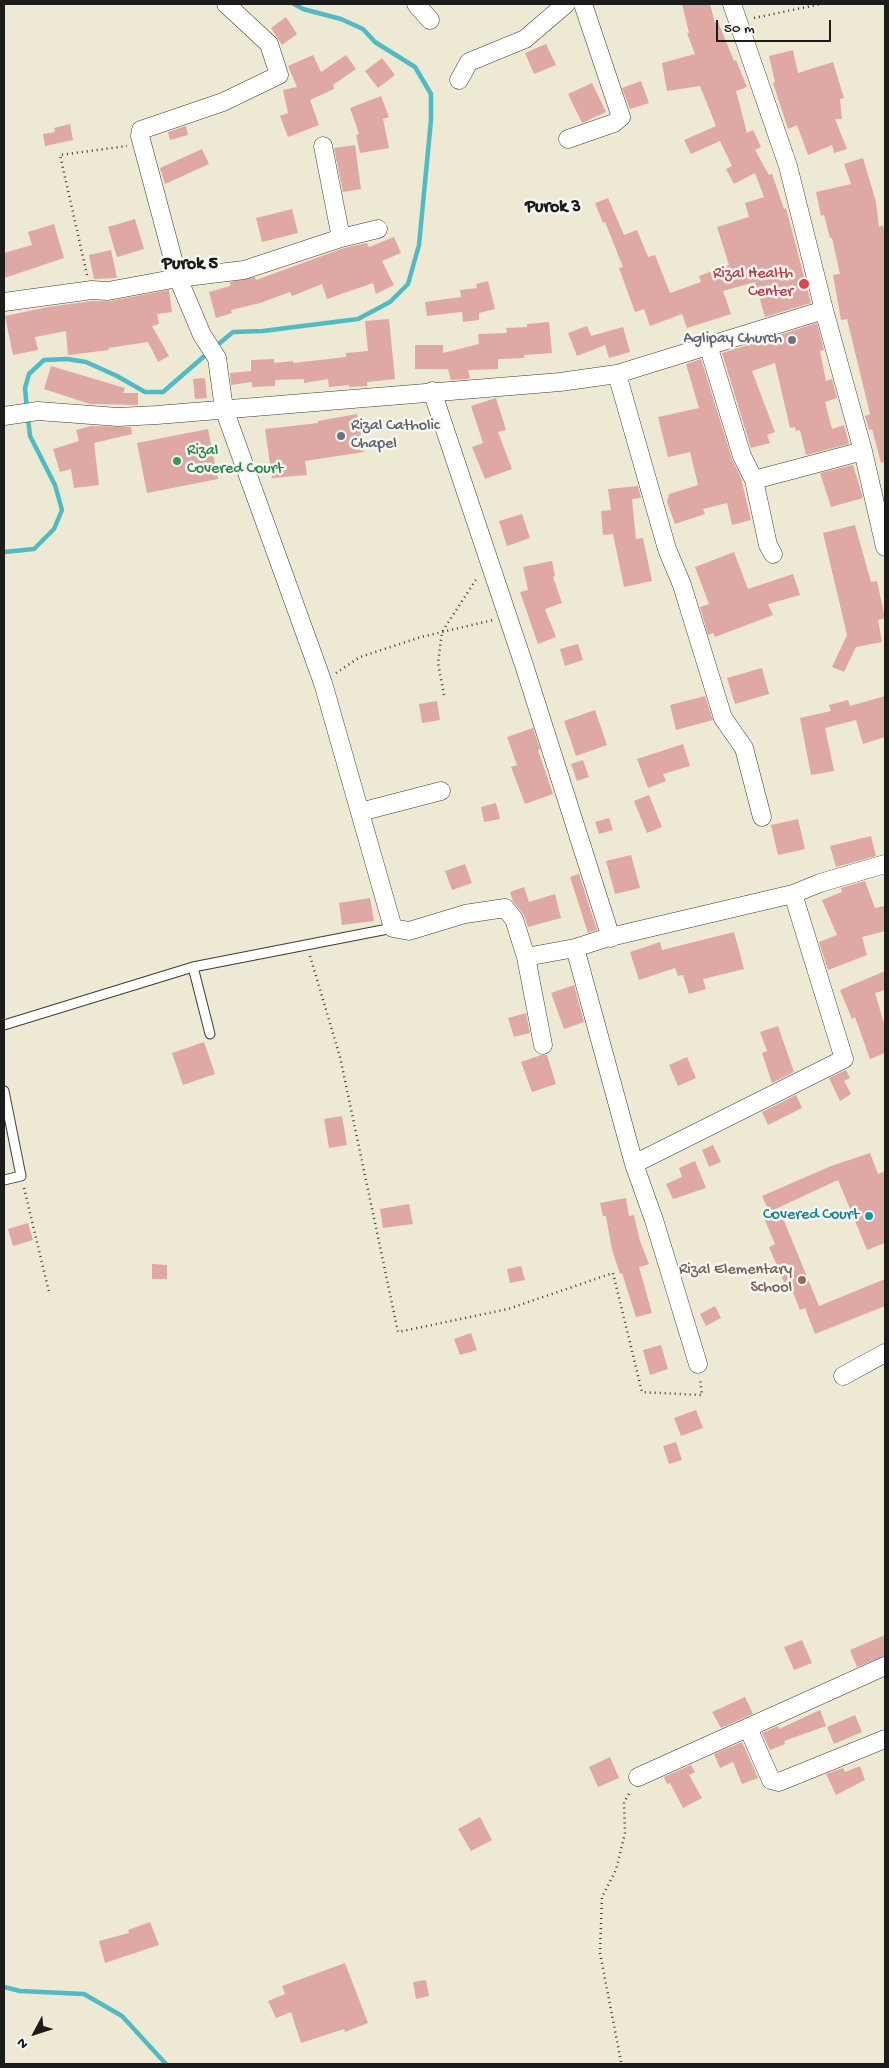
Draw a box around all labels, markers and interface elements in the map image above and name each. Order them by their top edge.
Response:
scale bar [719,10,834,42]
text: 50 m [724,20,755,38]
district label: Purok 3 [525,197,581,219]
district label: Purok 5 [162,254,218,276]
place label: Rizal Health Center [713,265,793,303]
marker: Rizal Health Center [797,277,811,291]
place label: Aglipay Church [684,330,782,350]
marker: Aglipay Church [786,334,798,346]
place label: Rizal Catholic Chapel [351,417,440,455]
marker: Rizal Catholic Chapel [335,430,347,442]
place label: Rizal Covered Court [187,442,283,480]
marker: Rizal Covered Court [171,455,183,467]
place label: Covered Court [763,1206,859,1226]
marker: Covered Court [863,1210,875,1222]
place label: Rizal Elementary School [679,1261,792,1299]
marker: Rizal Elementary School [796,1274,808,1286]
north arrow [10,2008,60,2058]
text: N [14,2034,33,2052]

